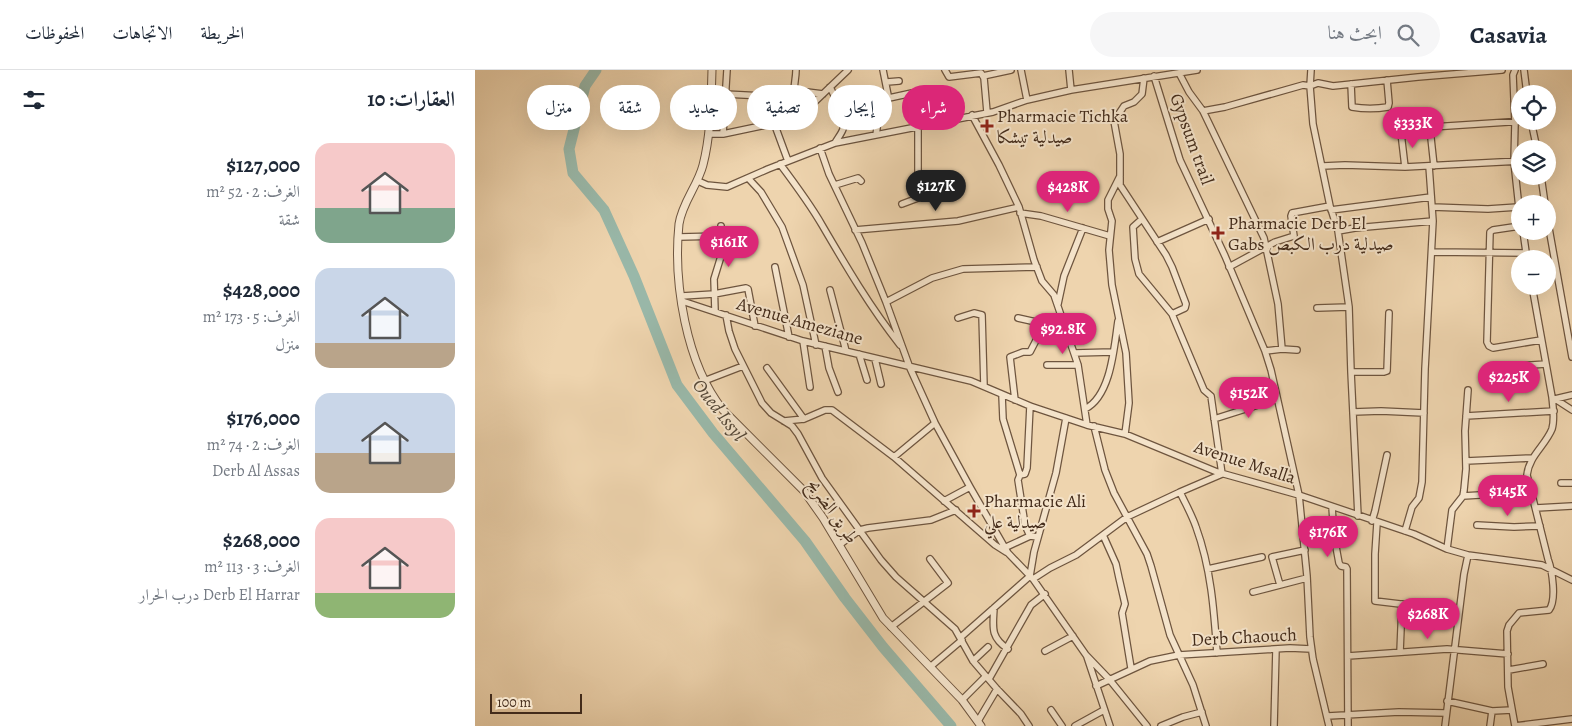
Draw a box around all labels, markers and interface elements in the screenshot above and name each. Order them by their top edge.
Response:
search box [1090,12,1440,57]
text: Casavia [1470,19,1547,51]
text: ابحث هنا [1327,20,1382,46]
text: المحفوظات [25,21,84,45]
text: الاتجاهات [112,21,172,45]
text: الخريطة [200,21,244,45]
icon: search [1394,21,1422,49]
text: العقارات: 10 [367,85,455,113]
chip: منزل [527,85,590,130]
chip: شقة [600,85,660,130]
chip: جديد [670,85,737,130]
chip: تصفية [747,85,818,130]
chip: إيجار [828,85,892,130]
chip: شراء [902,85,965,130]
map controls [1511,85,1556,295]
button: locate [1511,85,1556,130]
icon: filters [20,86,48,114]
street label: Gypsum trail [1164,90,1220,188]
place label: Pharmacie Tichka صيدلية تيشكا [997,104,1129,149]
pin: $333K [1378,106,1448,149]
text: $333K [1394,112,1432,134]
marker: Pharmacie Tichka صيدلية تيشكا [981,120,993,132]
button: layers [1511,140,1556,185]
text: $127,000 [226,151,300,179]
icon: home [355,163,415,223]
pin: $127K [901,170,971,212]
pin: $428K [1033,170,1103,213]
text: $127K [917,175,955,197]
text: $428K [1048,176,1088,198]
text: الغرف: 2 · 52 m² [206,181,300,203]
button: + [1511,195,1556,240]
text: شقة [279,209,300,231]
place label: Pharmacie Derb El Gabs صيدلية درب الكبص [1228,211,1394,256]
pin: $161K [694,226,764,268]
marker: Pharmacie Derb El Gabs صيدلية درب الكبص [1212,227,1224,239]
text: $161K [711,231,747,253]
button: − [1511,250,1556,295]
text: $428,000 [223,276,300,304]
icon: home [355,288,415,348]
street label: Avenue Ameziane [733,291,866,350]
text: الغرف: 5 · 173 m² [203,306,300,328]
pin: $92.8K [1022,312,1104,355]
text: $92.8K [1040,318,1086,340]
text: منزل [275,334,300,356]
pin: $225K [1474,360,1544,403]
text: $225K [1489,366,1529,388]
water label: Oued Issyl [686,373,752,447]
pin: $152K [1214,376,1284,419]
text: $152K [1230,382,1268,404]
text: $176,000 [227,404,300,432]
icon: home [355,413,415,473]
text: الغرف: 2 · 74 m² [207,434,300,456]
street label: Avenue Msalla [1190,434,1299,490]
text: Derb Al Assas [212,460,300,482]
street label: طريق الضريح [799,474,864,551]
pin: $145K [1473,474,1543,517]
text: $145K [1489,480,1527,502]
place label: Pharmacie Ali صيدلية علي [984,489,1086,539]
marker: Pharmacie Ali صيدلية علي [968,505,980,517]
pin: $176K [1293,516,1363,558]
text: $176K [1309,521,1347,543]
text: $268,000 [223,526,300,554]
icon: home [355,538,415,598]
text: الغرف: 3 · 113 m² [204,556,300,578]
text: Derb El Harrar درب الحرار [139,584,300,606]
pin: $268K [1393,598,1463,640]
text: $268K [1408,603,1448,625]
street label: Derb Chaouch [1191,622,1298,652]
scale bar [490,691,583,714]
text: 100 m [497,693,531,712]

